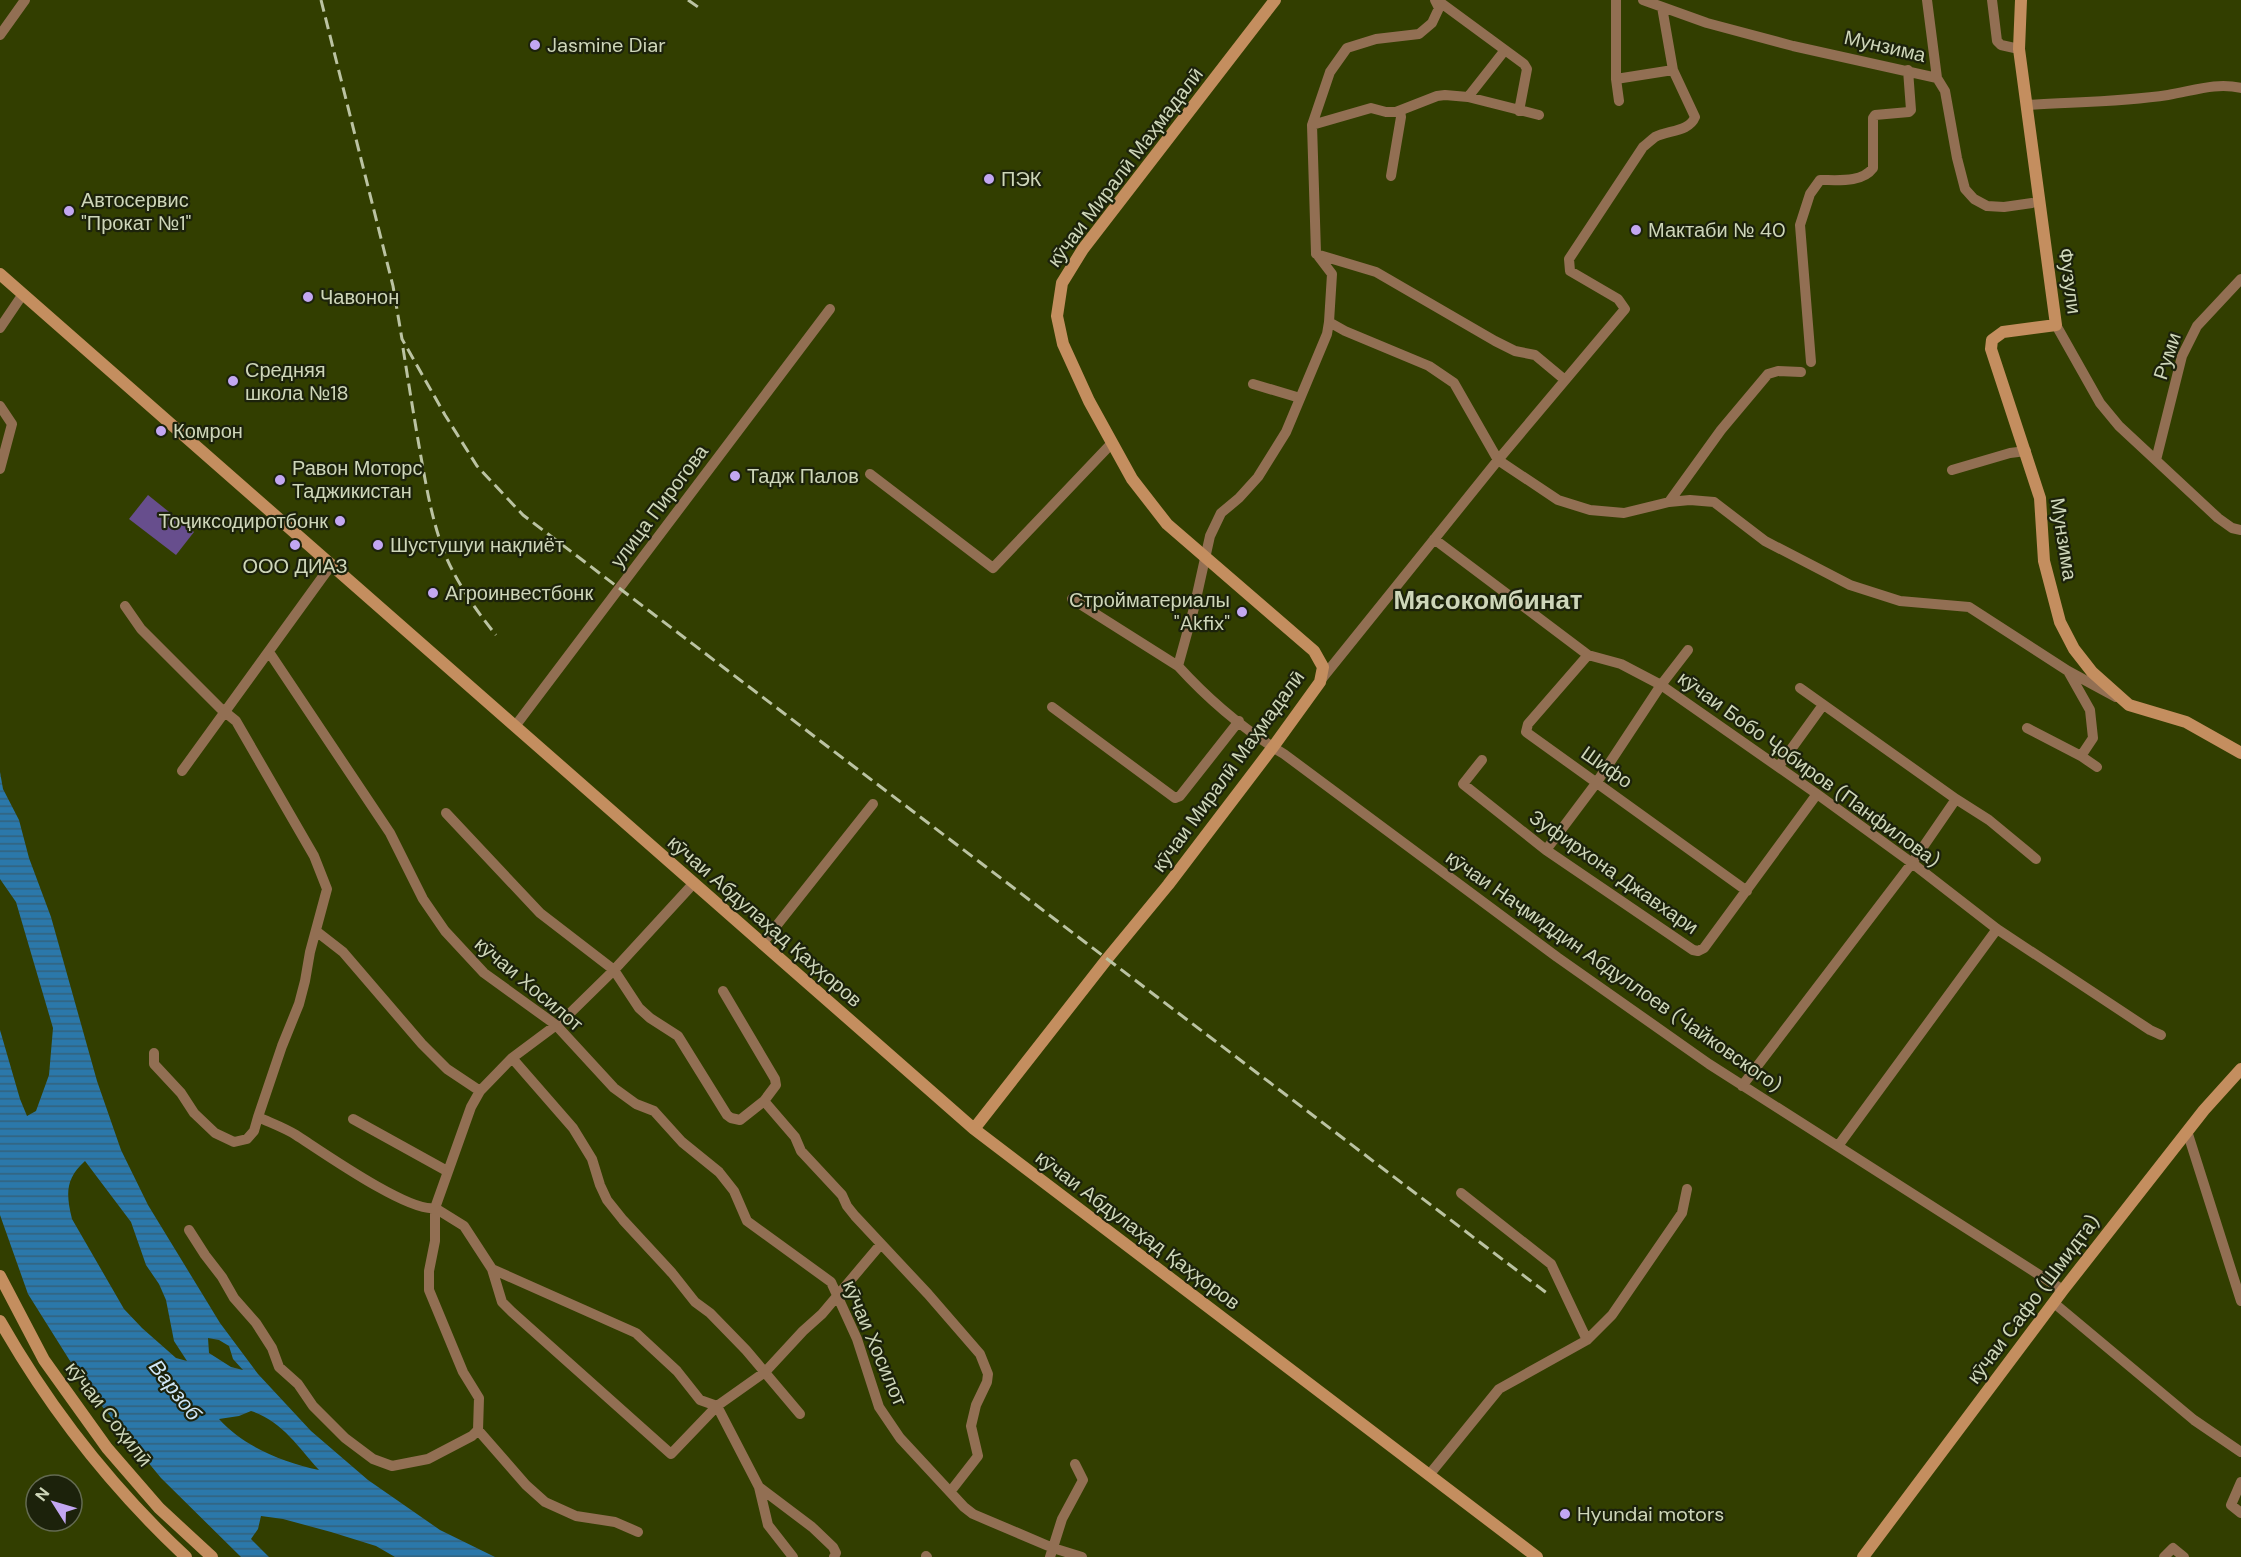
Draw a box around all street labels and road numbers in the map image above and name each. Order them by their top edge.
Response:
street label: Мунзима [1842,24,1929,68]
street label: кӯчаи Миралӣ Маҳмадалӣ [1041,62,1209,272]
street label: Фузули [2052,246,2088,316]
street label: Руми [2147,329,2187,383]
street label: улица Пирогова [604,439,714,573]
street label: Мунзима [2045,496,2083,583]
street label: кӯчаи Миралӣ Маҳмадалӣ [1146,665,1310,877]
street label: кӯчаи Бобо Ҷобиров (Панфилова) [1673,665,1945,873]
street label: Шифо [1576,740,1638,794]
street label: Зуфирхона Джавхари [1524,804,1704,940]
street label: кӯчаи Абдулаҳад Қаҳҳоров [662,829,868,1013]
street label: кӯчаи Наҷмиддин Абдуллоев (Чайковского) [1441,844,1787,1098]
street label: кӯчаи Хосилот [469,931,589,1037]
street label: кӯчаи Абдулаҳад Қаҳҳоров [1031,1145,1245,1315]
street label: кӯчаи Сафо (Шмидта) [1961,1209,2105,1389]
street label: кӯчаи Хосилот [837,1276,913,1410]
street label: кӯчаи Соҳилӣ [60,1356,158,1472]

